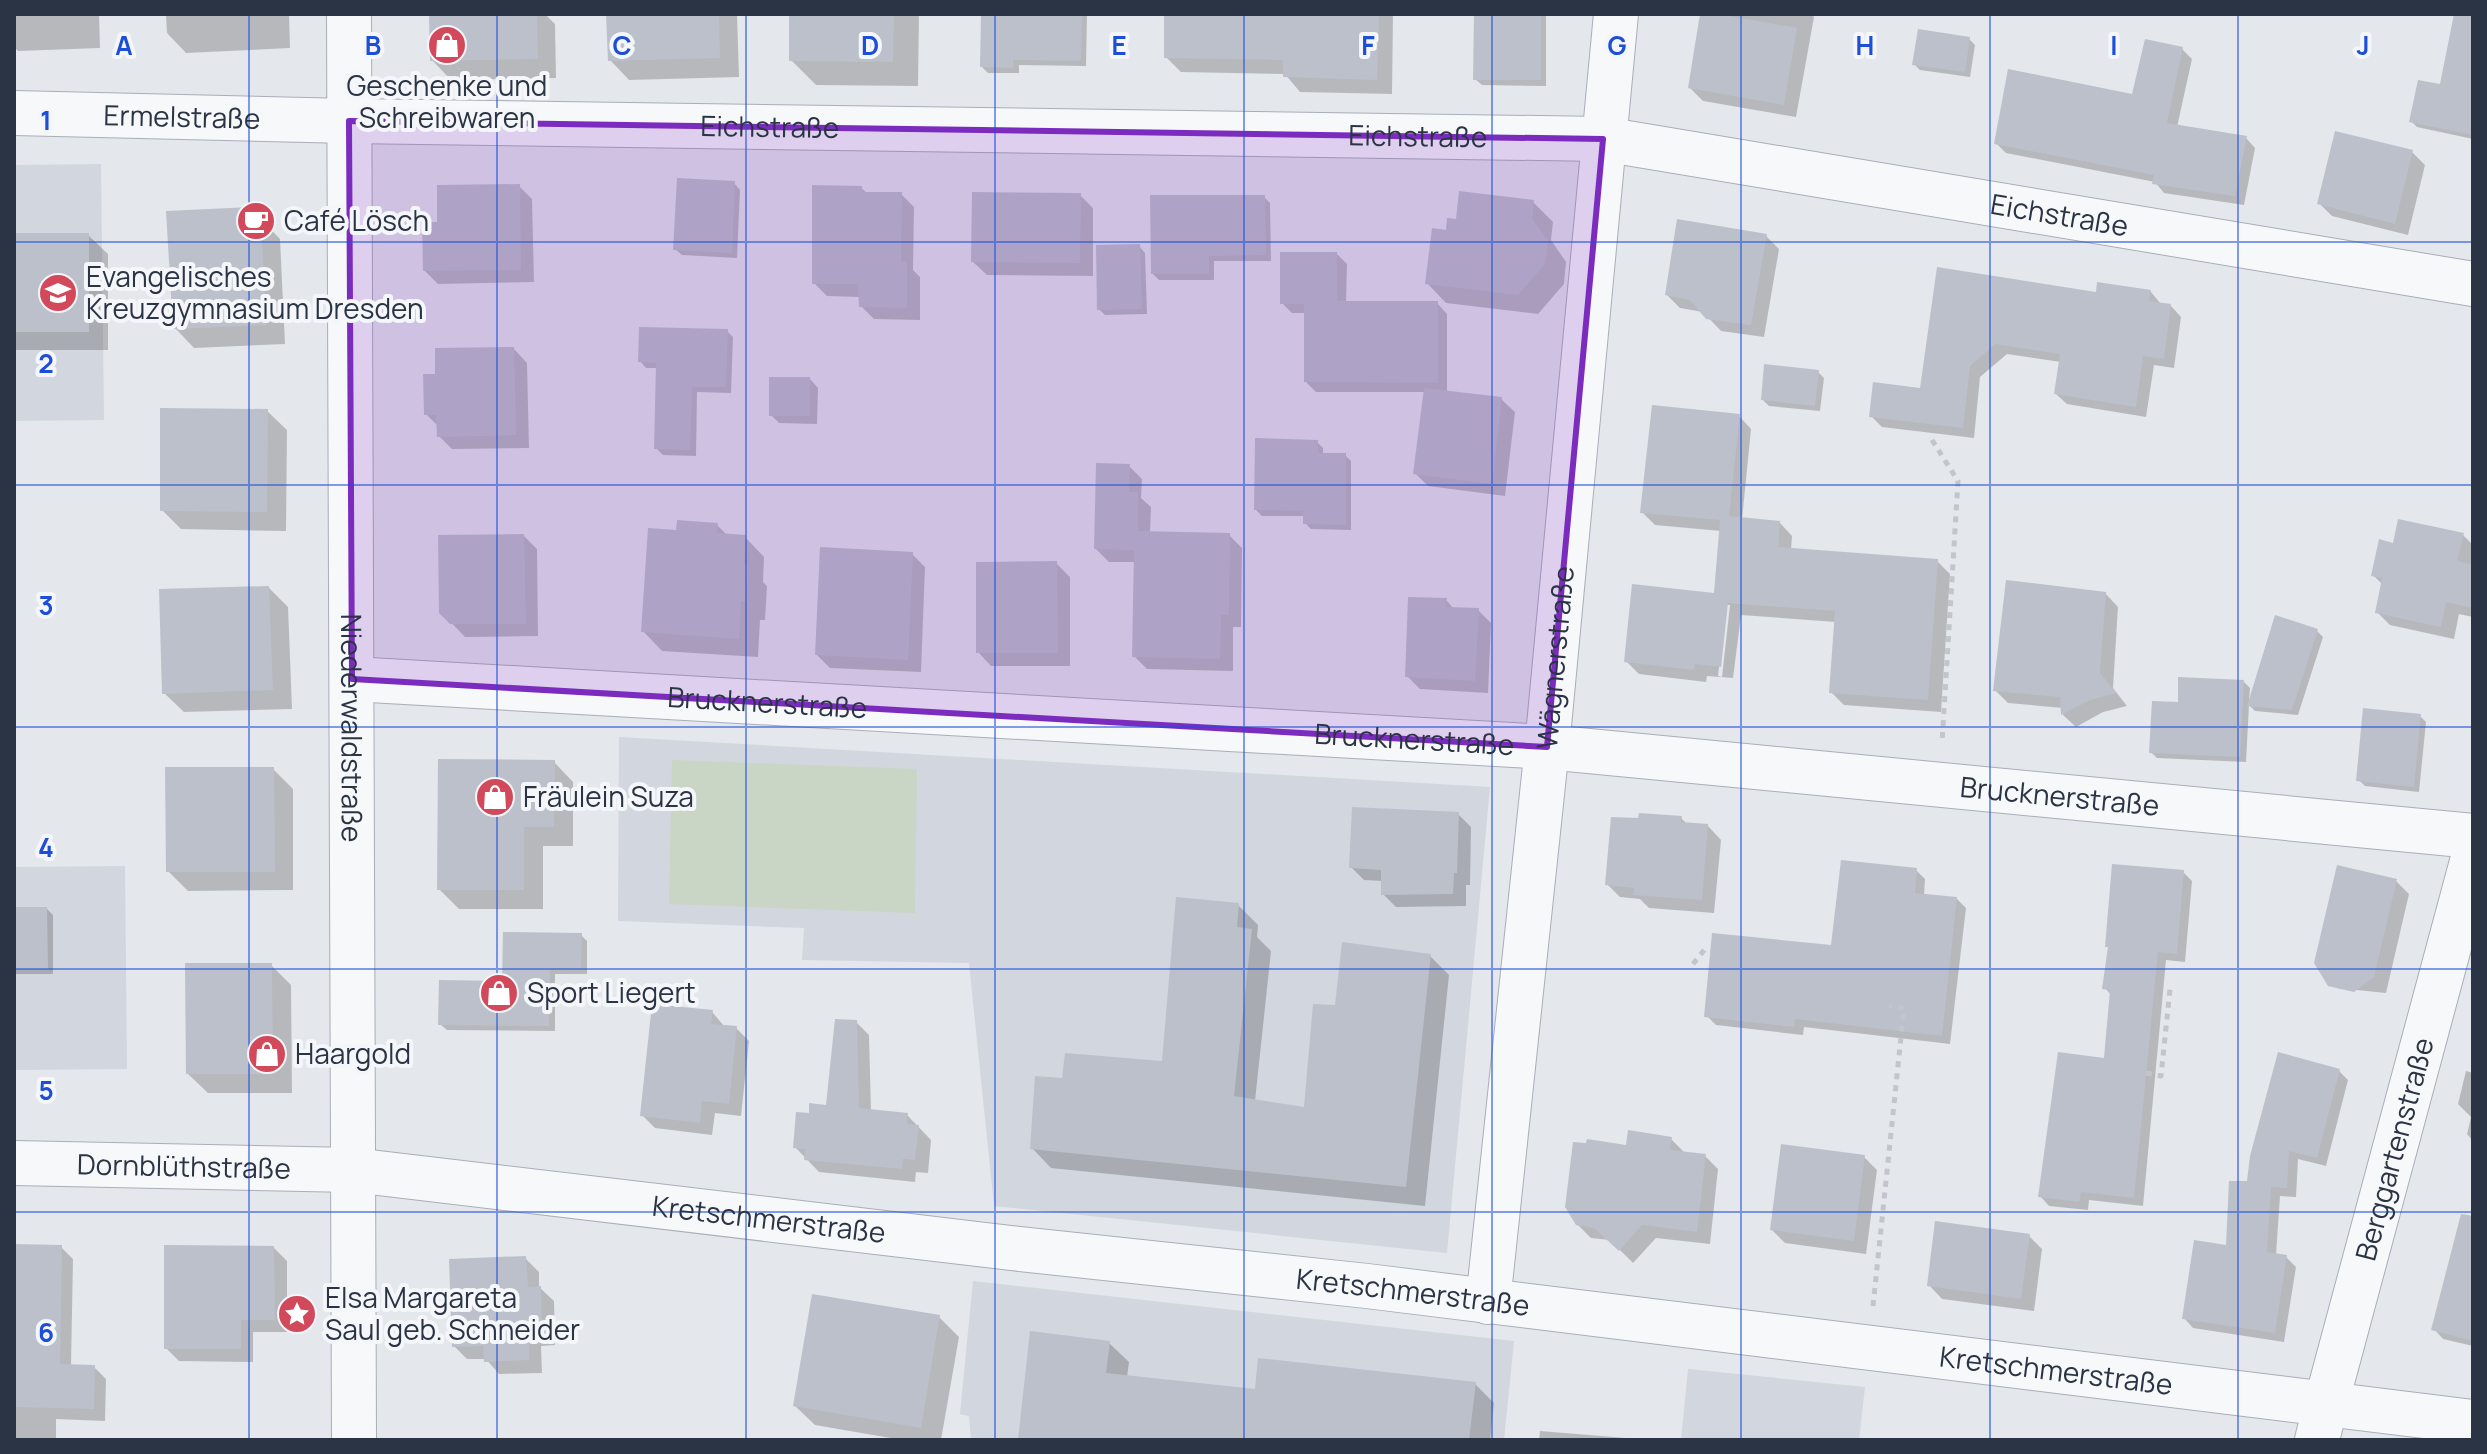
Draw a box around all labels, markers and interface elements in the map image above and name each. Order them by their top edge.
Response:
shop icon: Geschenke und Schreibwaren [426,24,468,66]
text: A [115,27,133,63]
text: B [365,27,381,63]
text: C [612,27,632,63]
text: D [861,27,879,63]
text: E [1111,27,1127,63]
text: F [1361,27,1375,63]
text: G [1607,27,1627,63]
text: H [1856,27,1874,63]
text: I [2110,27,2118,63]
text: J [2356,27,2370,63]
place label: Geschenke und Schreibwaren [347,66,547,136]
street label: Ermelstraße [103,95,261,137]
text: 1 [40,102,52,138]
street label: Eichstraße [700,106,840,146]
street label: Eichstraße [1348,115,1487,155]
street label: Eichstraße [1988,184,2131,244]
cafe icon: Café Lösch [235,200,277,242]
place label: Café Lösch [284,201,429,239]
place label: Evangelisches Kreuzgymnasium Dresden [86,257,424,327]
school or university icon: Evangelisches Kreuzgymnasium Dresden [37,272,79,314]
text: 2 [38,345,54,381]
street label: Wägnerstraße [1527,564,1582,751]
text: 3 [38,587,54,623]
street label: Niederwaldstraße [333,614,372,842]
street label: Brucknerstraße [666,677,868,726]
street label: Brucknerstraße [1313,714,1515,763]
street label: Brucknerstraße [1958,767,2161,824]
shop icon: Fräulein Suza [474,776,516,818]
place label: Fräulein Suza [523,777,694,815]
text: 4 [38,829,54,865]
shop icon: Sport Liegert [478,972,520,1014]
place label: Sport Liegert [527,973,696,1011]
shop icon: Haargold [246,1033,288,1075]
street label: Berggartenstraße [2346,1033,2442,1264]
place label: Haargold [295,1034,411,1072]
text: 5 [38,1072,54,1108]
street label: Dornblüthstraße [77,1144,291,1187]
street label: Kretschmerstraße [650,1186,888,1251]
street label: Kretschmerstraße [1294,1259,1532,1324]
place label: Elsa Margareta Saul geb. Schneider [325,1278,580,1348]
place icon: Elsa Margareta Saul geb. Schneider [276,1293,318,1335]
text: 6 [38,1314,54,1350]
street label: Kretschmerstraße [1937,1337,2175,1403]

